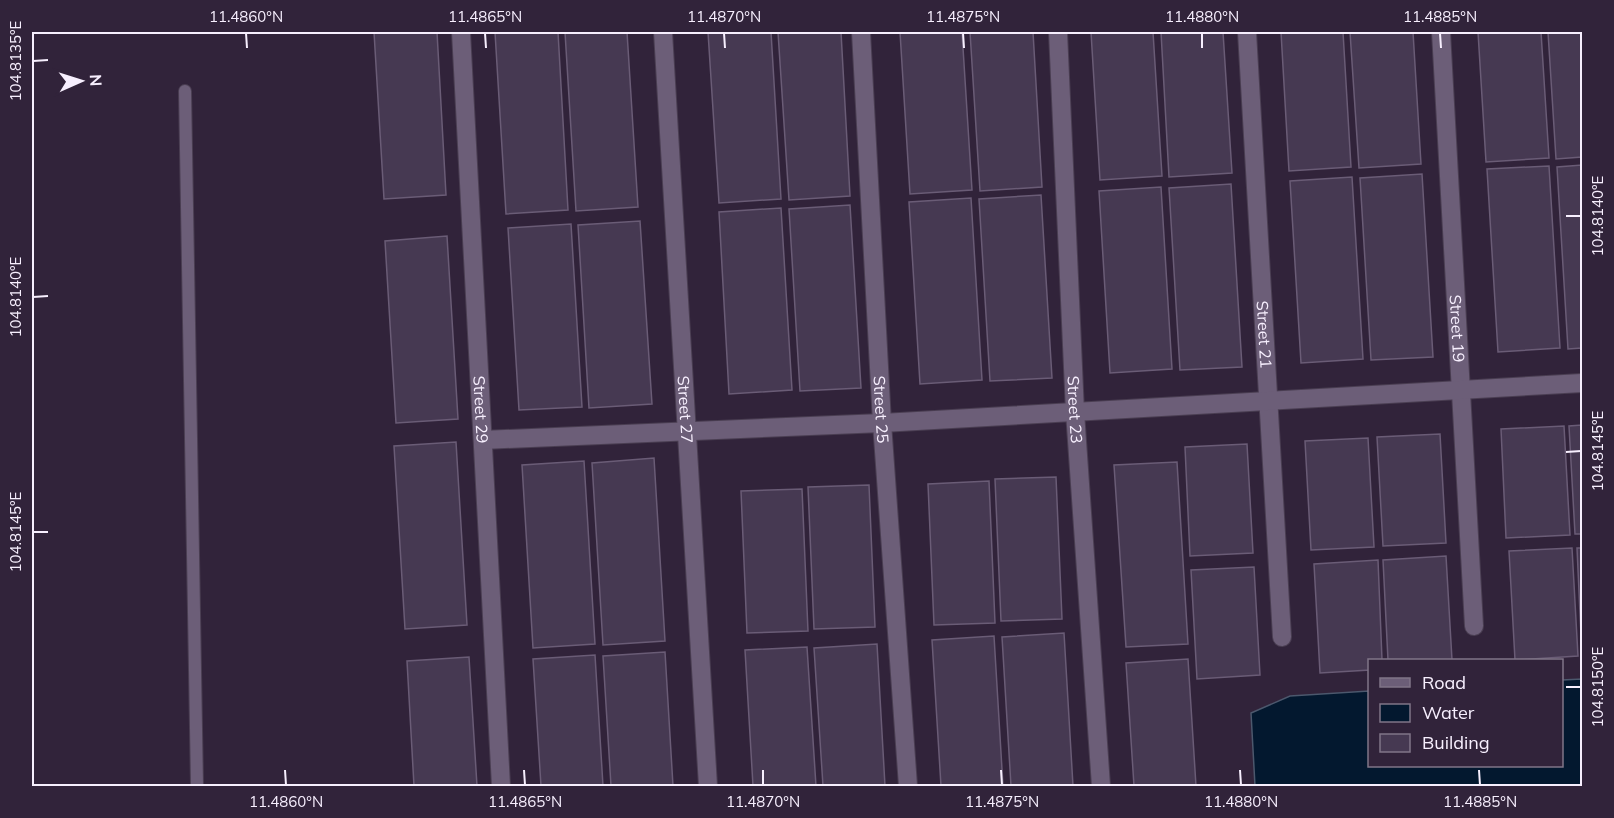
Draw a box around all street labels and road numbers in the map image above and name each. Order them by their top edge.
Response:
street label: Street 19 [1446,294,1469,363]
street label: Street 21 [1253,300,1276,369]
street label: Street 29 [469,375,493,444]
street label: Street 27 [674,375,698,444]
street label: Street 25 [869,375,893,444]
street label: Street 23 [1063,375,1087,444]

